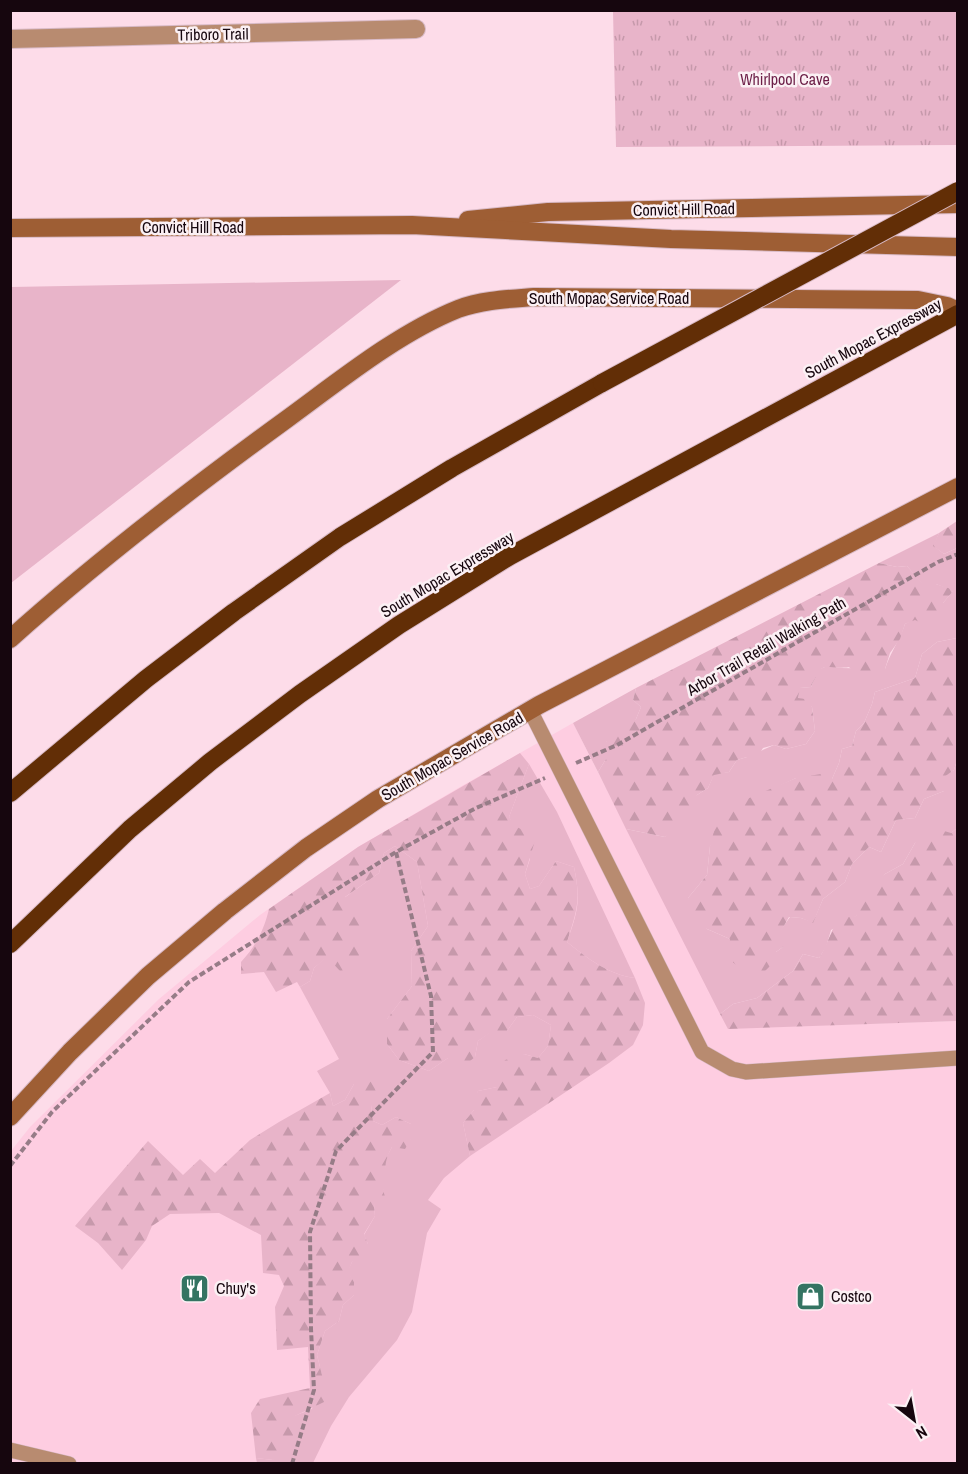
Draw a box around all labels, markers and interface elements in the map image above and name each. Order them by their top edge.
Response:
street label: Triboro Trail [177,22,249,46]
park label: Whirlpool Cave [740,68,830,90]
street label: Convict Hill Road [633,197,735,221]
street label: Convict Hill Road [142,216,244,238]
street label: South Mopac Service Road [529,287,689,309]
street label: South Mopac Expressway [801,292,946,383]
street label: South Mopac Expressway [376,525,518,622]
street label: Arbor Trail Retail Walking Path [682,591,850,701]
street label: South Mopac Service Road [377,706,527,806]
restaurant icon: Chuy's [179,1272,211,1304]
place label: Chuy's [216,1277,256,1299]
shop icon: Costco [794,1280,826,1312]
place label: Costco [831,1285,872,1307]
north arrow [884,1390,944,1450]
text: N [912,1421,931,1445]

